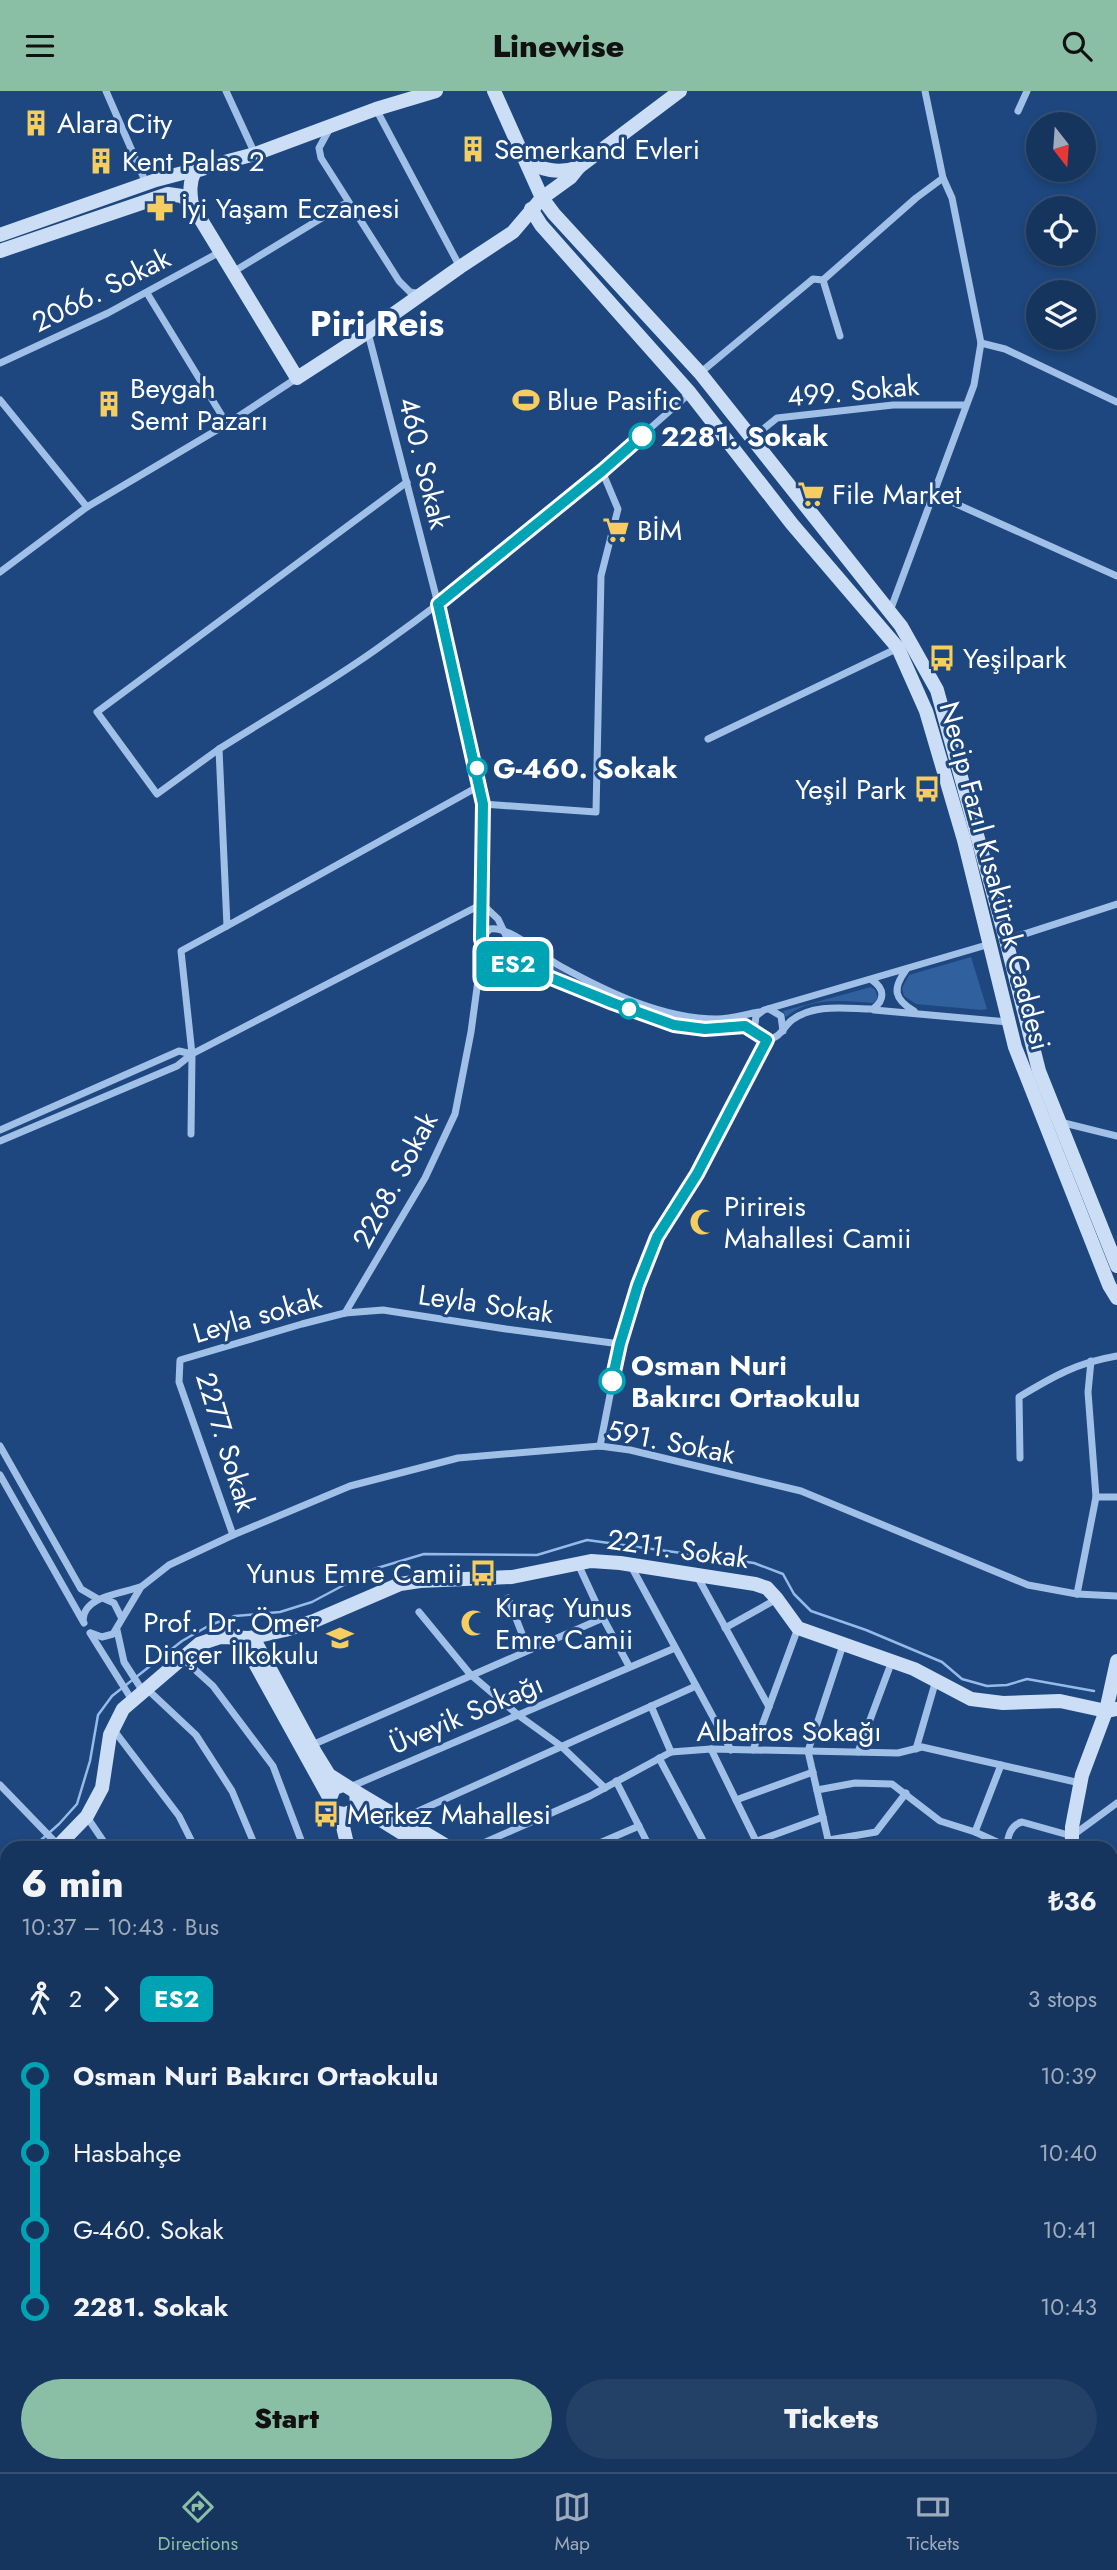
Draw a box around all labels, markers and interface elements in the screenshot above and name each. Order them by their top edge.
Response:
text: Linewise [492,23,625,69]
icon: menu [21,27,59,65]
icon: search [1058,27,1096,65]
place label: Alara City [57,103,173,144]
building icon: Alara City [21,108,51,138]
north arrow [1026,112,1096,182]
map controls [1026,112,1096,350]
place label: Semerkand Evleri [494,129,700,170]
building icon: Semerkand Evleri [458,134,488,164]
place label: Kent Palas 2 [122,141,265,182]
building icon: Kent Palas 2 [86,146,116,176]
place label: İyi Yaşam Eczanesi [181,188,400,229]
pharmacy icon: İyi Yaşam Eczanesi [145,193,175,223]
button: locate [1026,196,1096,266]
street label: 2066. Sokak [25,237,178,342]
button: layers [1026,280,1096,350]
district label: Piri Reis [310,299,444,349]
street label: 499. Sokak [785,365,921,417]
place label: Beygah Semt Pazarı [130,368,268,441]
place label: Blue Pasific [547,380,682,421]
sports icon: Blue Pasific [511,385,541,415]
building icon: Beygah Semt Pazarı [94,389,124,419]
street label: 460. Sokak [388,393,460,534]
place label: 2281. Sokak [661,416,828,457]
marker: 2281. Sokak [629,423,655,449]
place label: File Market [832,474,962,515]
supermarket icon: File Market [796,479,826,509]
place label: BİM [637,510,682,551]
supermarket icon: BİM [601,515,631,545]
place label: Yeşilpark [963,638,1067,679]
bus stop icon: Yeşilpark [927,643,957,673]
street label: Necip Fazıl Kısakürek Caddesi [929,697,1061,1055]
place label: G-460. Sokak [493,748,678,789]
marker: G-460. Sokak [467,758,487,778]
place label: Yeşil Park [795,769,907,810]
bus stop icon: Yeşil Park [912,774,942,804]
line badge: ES2 [473,941,553,987]
text: ES2 [490,946,536,981]
unlabelled marker [619,999,639,1019]
street label: 2268. Sokak [342,1104,448,1255]
place label: Pirireis Mahallesi Camii [724,1186,912,1259]
mosque icon: Pirireis Mahallesi Camii [688,1207,718,1237]
street label: Leyla Sokak [416,1274,557,1334]
street label: Leyla sokak [188,1278,327,1354]
place label: Osman Nuri Bakırcı Ortaokulu [631,1345,860,1418]
street label: 2277. Sokak [185,1367,267,1517]
marker: Osman Nuri Bakırcı Ortaokulu [599,1368,625,1394]
street label: 591. Sokak [603,1409,739,1475]
street label: 2211. Sokak [605,1519,752,1579]
place label: Yunus Emre Camii [246,1553,462,1594]
bus stop icon: Yunus Emre Camii [468,1558,498,1588]
place label: Kıraç Yunus Emre Camii [495,1587,633,1660]
place label: Prof. Dr. Ömer Dinçer İlkokulu [143,1602,319,1675]
mosque icon: Kıraç Yunus Emre Camii [459,1608,489,1638]
school or university icon: Prof. Dr. Ömer Dinçer İlkokulu [325,1623,355,1653]
street label: Üveyik Sokağı [383,1663,549,1765]
street label: Albatros Sokağı [697,1711,881,1752]
place label: Merkez Mahallesi [347,1794,551,1835]
bus stop icon: Merkez Mahallesi [311,1799,341,1829]
text: 6 min [21,1856,124,1911]
text: ₺36 [1049,1882,1097,1920]
text: 10:37 – 10:43 · Bus [21,1910,219,1944]
icon: walk [21,1980,59,2018]
icon: forward [92,1980,130,2018]
text: ES2 [154,1981,199,2016]
text: 2 [69,1982,82,2016]
text: 3 stops [1028,1982,1097,2016]
text: Osman Nuri Bakırcı Ortaokulu [73,2057,438,2095]
text: 10:39 [1040,2059,1097,2093]
text: Hasbahçe [73,2134,181,2172]
text: 10:40 [1039,2136,1097,2170]
text: G-460. Sokak [73,2211,224,2249]
text: 10:41 [1042,2213,1097,2247]
text: 2281. Sokak [73,2288,228,2326]
text: 10:43 [1040,2290,1097,2324]
button: Start [21,2379,552,2459]
button: Tickets [566,2379,1097,2459]
tab: Directions [158,2488,238,2557]
tab: Map [553,2488,591,2557]
tab: Tickets [906,2488,959,2557]

